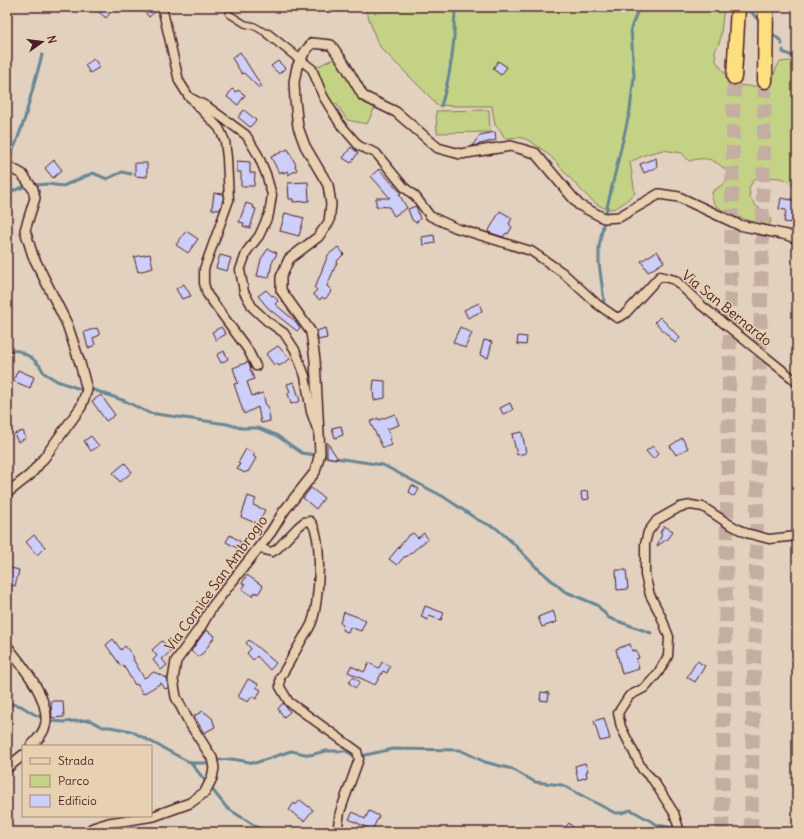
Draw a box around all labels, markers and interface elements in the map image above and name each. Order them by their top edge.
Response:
north arrow [22,22,62,62]
text: N [44,34,59,45]
street label: Via San Bernardo [678,266,776,350]
street label: Via Cornice San Ambrogio [161,512,271,654]
legend [22,745,152,817]
text: Strada [58,753,94,768]
text: Parco [58,773,90,788]
text: Edificio [58,793,97,808]

